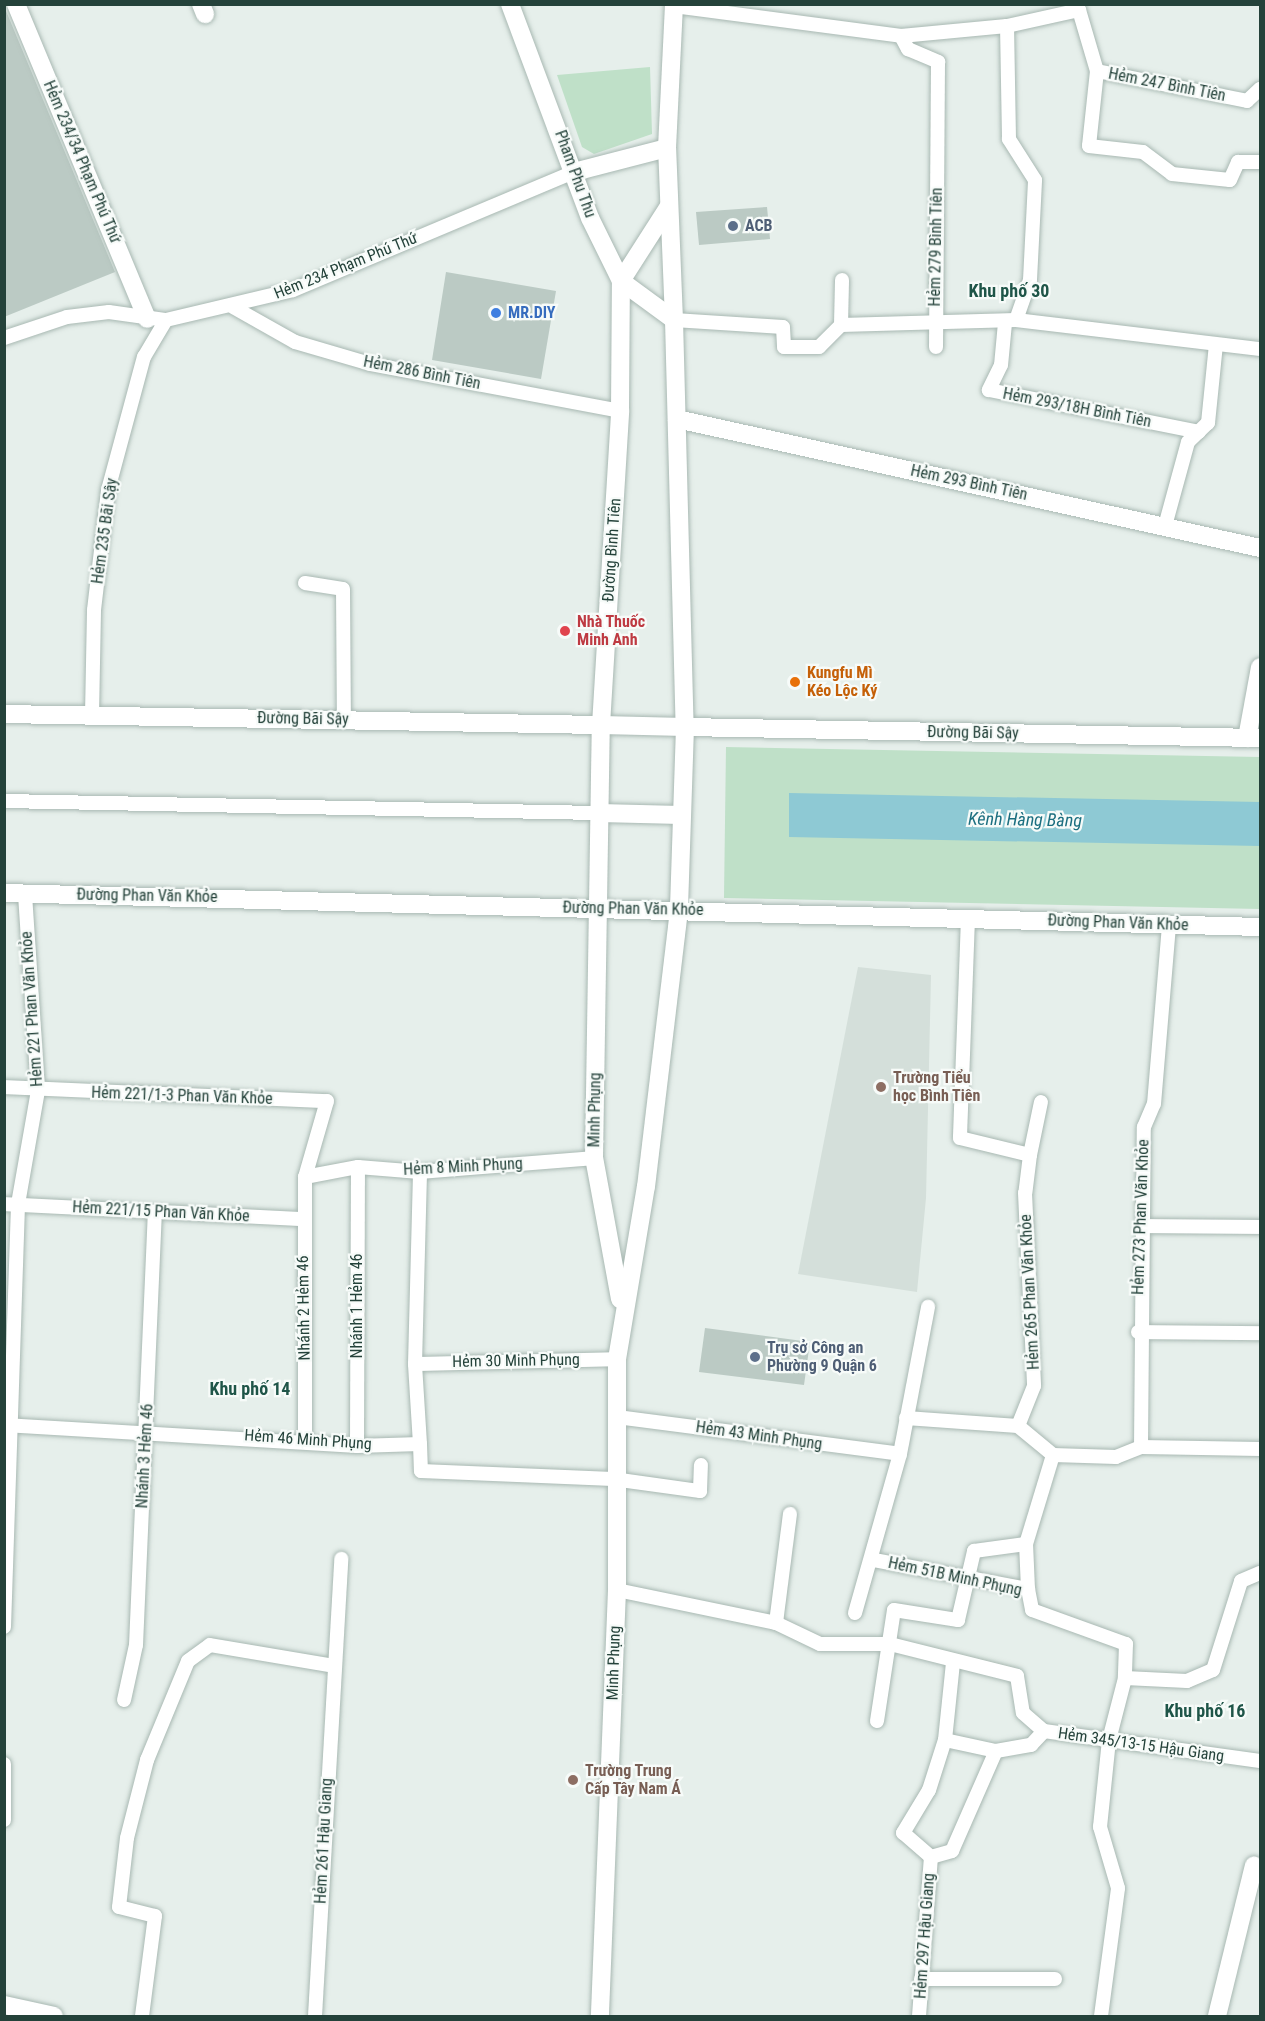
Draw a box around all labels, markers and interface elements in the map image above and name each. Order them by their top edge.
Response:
street label: Hẻm 247 Bình Tiên [1107,64,1227,106]
street label: Hẻm 234/34 Phạm Phú Thứ [39,78,125,246]
street label: Pham Phu Thu [550,128,600,220]
street label: Hẻm 279 Bình Tiên [925,187,947,307]
place label: ACB [745,216,772,236]
marker: ACB [726,219,740,233]
street label: Hẻm 234 Phạm Phú Thứ [271,228,421,304]
district label: Khu phố 30 [969,280,1049,302]
place label: MR.DIY [508,303,555,323]
marker: MR.DIY [489,306,503,320]
street label: Hẻm 286 Bình Tiên [362,352,482,394]
street label: Hẻm 293/18H Bình Tiên [1001,384,1153,432]
street label: Hẻm 293 Bình Tiên [909,461,1029,505]
street label: Hẻm 235 Bãi Sậy [88,477,122,585]
street label: Đường Bình Tiên [599,497,625,603]
place label: Nhà Thuốc Minh Anh [577,612,646,650]
marker: Nhà Thuốc Minh Anh [558,624,572,638]
place label: Kungfu Mì Kéo Lộc Ký [807,663,877,701]
marker: Kungfu Mì Kéo Lộc Ký [788,675,802,689]
street label: Đường Bãi Sậy [257,709,349,729]
street label: Đường Bãi Sậy [927,723,1019,743]
water label: Kênh Hàng Bàng [968,808,1082,832]
street label: Đường Phan Văn Khỏe [76,885,218,907]
street label: Đường Phan Văn Khỏe [562,898,704,920]
street label: Đường Phan Văn Khỏe [1047,911,1189,935]
street label: Hẻm 221 Phan Văn Khỏe [17,931,47,1087]
place label: Trường Tiểu học Bình Tiên [893,1068,981,1106]
street label: Minh Phụng [585,1072,605,1148]
marker: Trường Tiểu học Bình Tiên [874,1080,888,1094]
street label: Hẻm 221/1-3 Phan Văn Khỏe [91,1083,273,1109]
street label: Hẻm 273 Phan Văn Khỏe [1129,1139,1153,1295]
street label: Hẻm 8 Minh Phụng [403,1154,523,1180]
street label: Hẻm 221/15 Phan Văn Khỏe [72,1198,250,1226]
street label: Hẻm 265 Phan Văn Khỏe [1016,1214,1044,1370]
street label: Nhánh 1 Hẻm 46 [347,1254,367,1358]
street label: Nhánh 2 Hẻm 46 [293,1255,315,1361]
place label: Trụ sở Công an Phường 9 Quận 6 [767,1338,877,1376]
street label: Hẻm 30 Minh Phụng [452,1350,580,1372]
marker: Trụ sở Công an Phường 9 Quận 6 [748,1350,762,1364]
district label: Khu phố 14 [210,1378,290,1400]
street label: Nhánh 3 Hẻm 46 [133,1403,157,1509]
street label: Hẻm 43 Minh Phụng [695,1418,823,1454]
street label: Hẻm 46 Minh Phụng [244,1426,372,1454]
street label: Hẻm 51B Minh Phụng [886,1553,1024,1601]
street label: Minh Phụng [603,1625,625,1701]
district label: Khu phố 16 [1165,1700,1245,1722]
street label: Hẻm 345/13-15 Hậu Giang [1057,1724,1225,1766]
place label: Trường Trung Cấp Tây Nam Á [585,1761,681,1799]
marker: Trường Trung Cấp Tây Nam Á [566,1773,580,1787]
street label: Hẻm 261 Hậu Giang [311,1778,337,1904]
street label: Hẻm 297 Hậu Giang [911,1873,939,1999]

